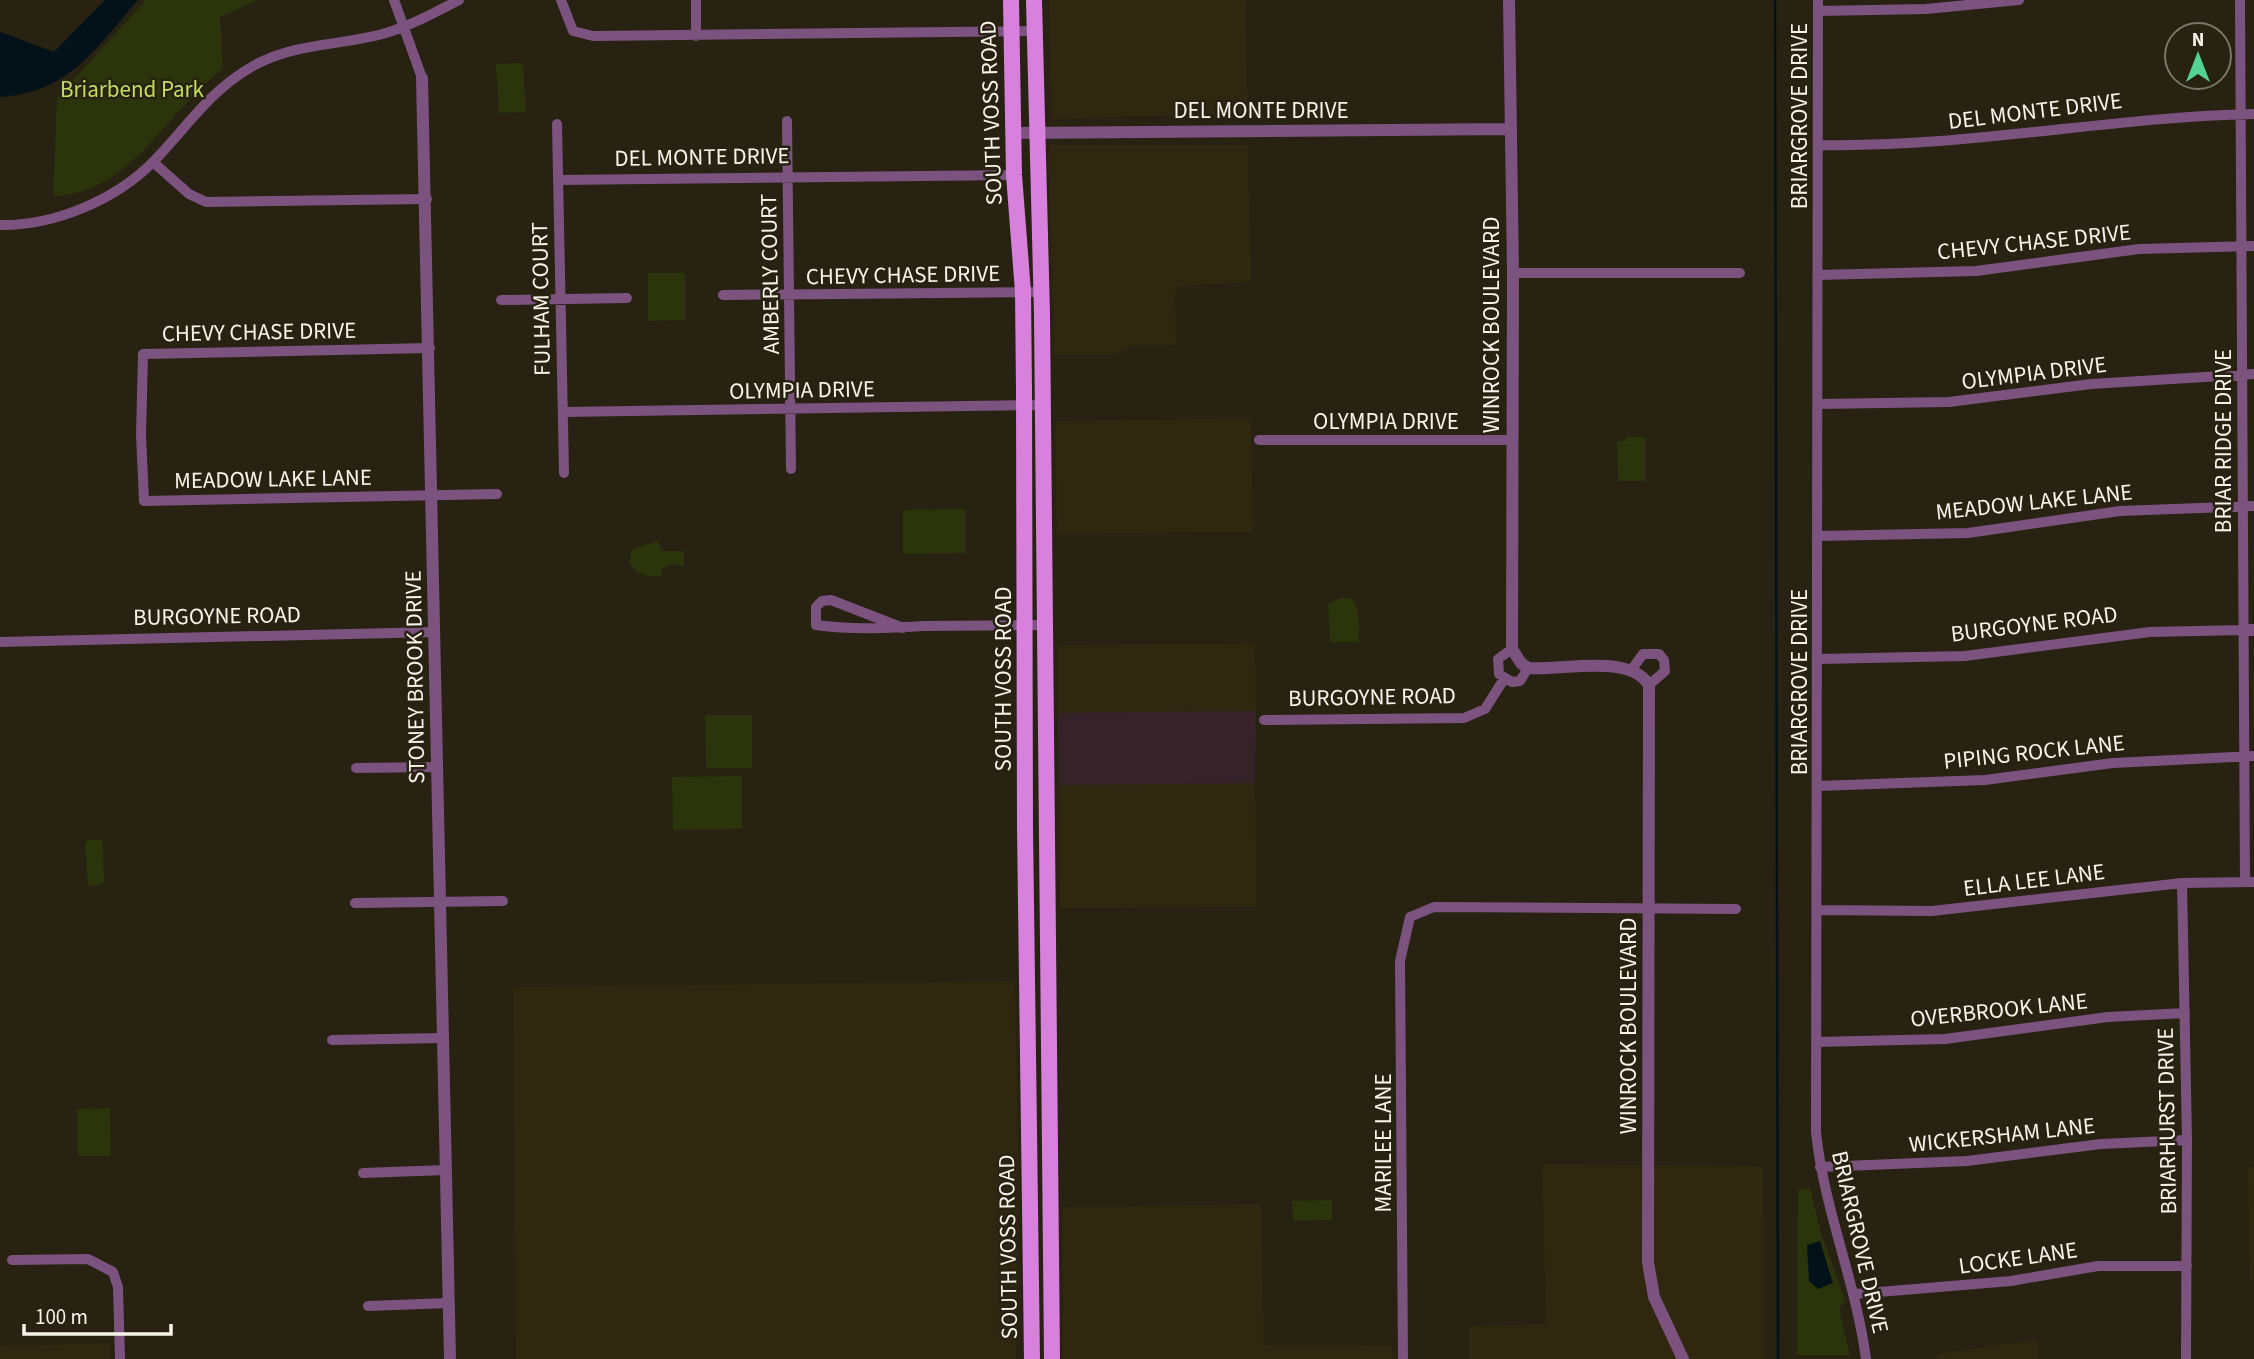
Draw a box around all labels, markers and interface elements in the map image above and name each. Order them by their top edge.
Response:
street label: SOUTH VOSS ROAD [971,20,1011,206]
north arrow [2163,21,2233,91]
street label: BRIARGROVE DRIVE [1783,23,1816,209]
text: N [2192,27,2204,54]
park label: Briarbend Park [60,73,205,106]
street label: DEL MONTE DRIVE [1946,84,2124,138]
street label: DEL MONTE DRIVE [1173,94,1349,127]
street label: DEL MONTE DRIVE [614,139,790,175]
street label: AMBERLY COURT [752,193,788,355]
street label: CHEVY CHASE DRIVE [1936,215,2132,269]
street label: WINROCK BOULEVARD [1475,217,1508,433]
street label: FULHAM COURT [523,222,559,376]
street label: CHEVY CHASE DRIVE [805,257,1001,293]
street label: CHEVY CHASE DRIVE [161,314,357,350]
street label: OLYMPIA DRIVE [1960,348,2108,398]
street label: BRIAR RIDGE DRIVE [2207,349,2240,533]
street label: OLYMPIA DRIVE [729,372,875,408]
street label: OLYMPIA DRIVE [1313,405,1459,438]
street label: MEADOW LAKE LANE [174,461,372,497]
street label: MEADOW LAKE LANE [1934,475,2134,529]
street label: STONEY BROOK DRIVE [397,570,433,784]
street label: SOUTH VOSS ROAD [987,587,1020,771]
street label: BRIARGROVE DRIVE [1783,589,1816,775]
street label: BURGOYNE ROAD [1949,597,2119,651]
street label: BURGOYNE ROAD [133,598,301,634]
street label: BURGOYNE ROAD [1288,679,1456,715]
street label: PIPING ROCK LANE [1942,726,2126,778]
street label: ELLA LEE LANE [1961,855,2107,905]
street label: WINROCK BOULEVARD [1612,918,1645,1134]
street label: OVERBROOK LANE [1909,984,2089,1036]
street label: BRIARHURST DRIVE [2149,1027,2185,1215]
street label: MARILEE LANE [1367,1073,1400,1213]
street label: WICKERSHAM LANE [1907,1109,2097,1161]
street label: BRIARGROVE DRIVE [1823,1147,1897,1337]
street label: SOUTH VOSS ROAD [990,1154,1026,1340]
street label: LOCKE LANE [1956,1233,2080,1283]
scale bar [24,1292,172,1336]
text: 100 m [35,1302,88,1332]

